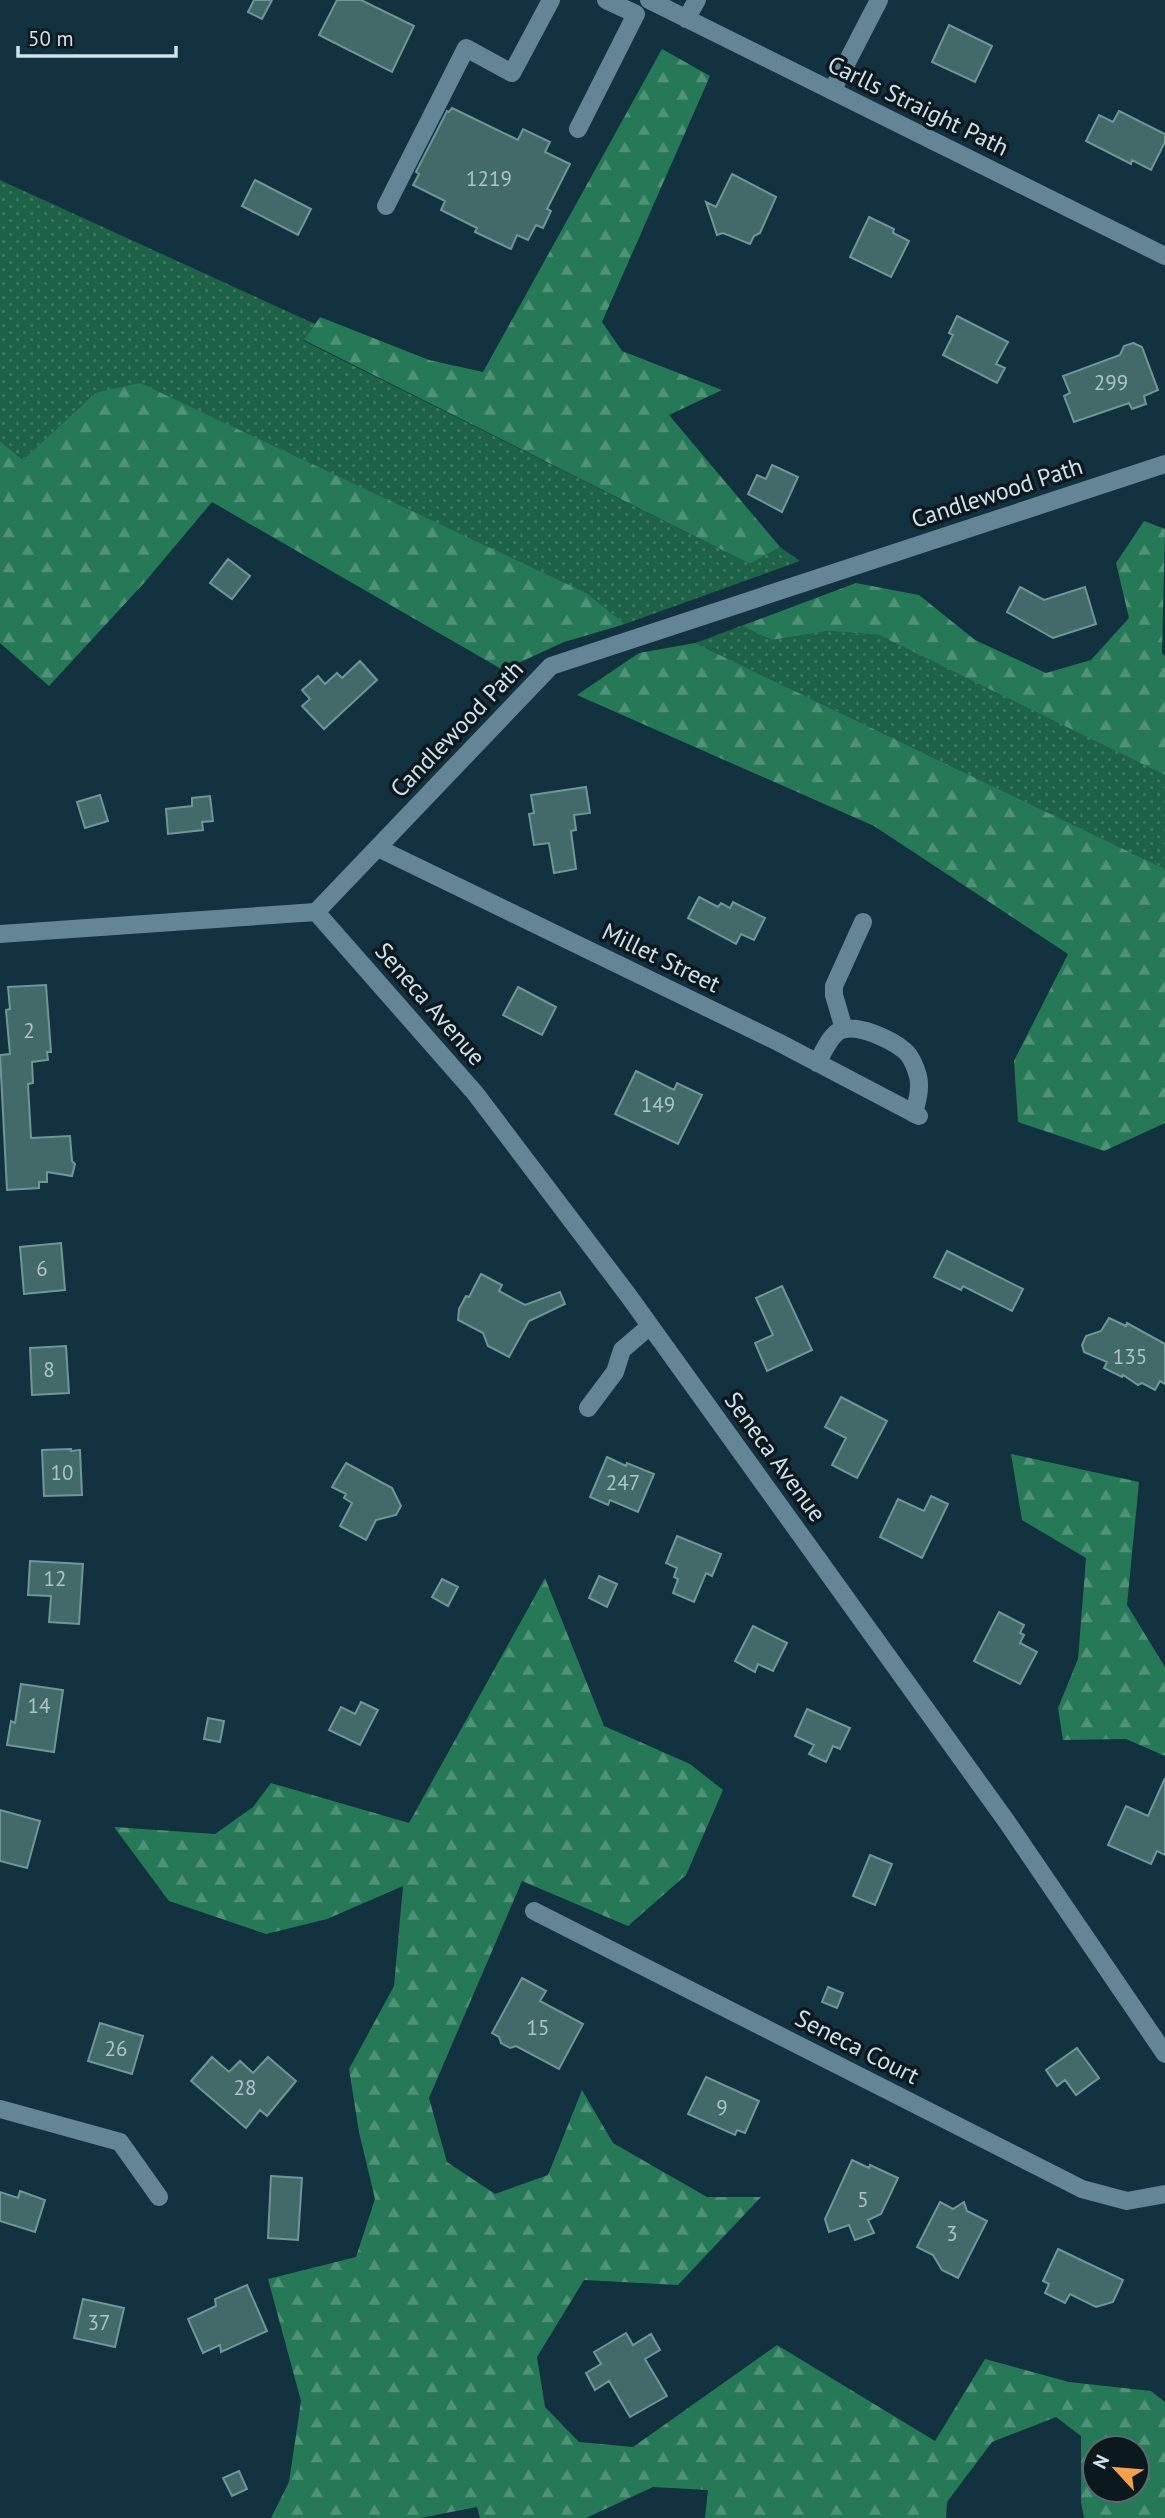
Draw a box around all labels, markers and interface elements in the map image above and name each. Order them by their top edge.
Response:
scale bar [18,14,175,58]
text: 50 m [28,25,74,52]
street label: Carlls Straight Path [823,48,1014,163]
house number: 1219 [466,165,512,192]
house number: 299 [1094,369,1128,396]
street label: Candlewood Path [907,450,1086,535]
street label: Candlewood Path [384,654,530,804]
street label: Millet Street [597,916,725,999]
street label: Seneca Avenue [368,936,492,1072]
house number: 2 [23,1017,35,1044]
house number: 149 [641,1091,675,1118]
house number: 6 [36,1255,48,1282]
house number: 135 [1113,1343,1147,1370]
house number: 8 [43,1356,55,1383]
street label: Seneca Avenue [718,1386,833,1528]
house number: 10 [51,1459,73,1486]
house number: 247 [606,1469,640,1496]
house number: 12 [44,1565,66,1592]
house number: 14 [28,1692,50,1719]
street label: Seneca Court [790,2002,924,2091]
house number: 15 [527,2014,549,2041]
house number: 26 [105,2035,127,2062]
house number: 28 [234,2074,256,2101]
house number: 9 [716,2094,728,2121]
house number: 5 [857,2186,869,2213]
house number: 3 [946,2220,958,2247]
house number: 37 [88,2309,110,2336]
north arrow [1081,2434,1151,2504]
text: N [1087,2451,1114,2472]

